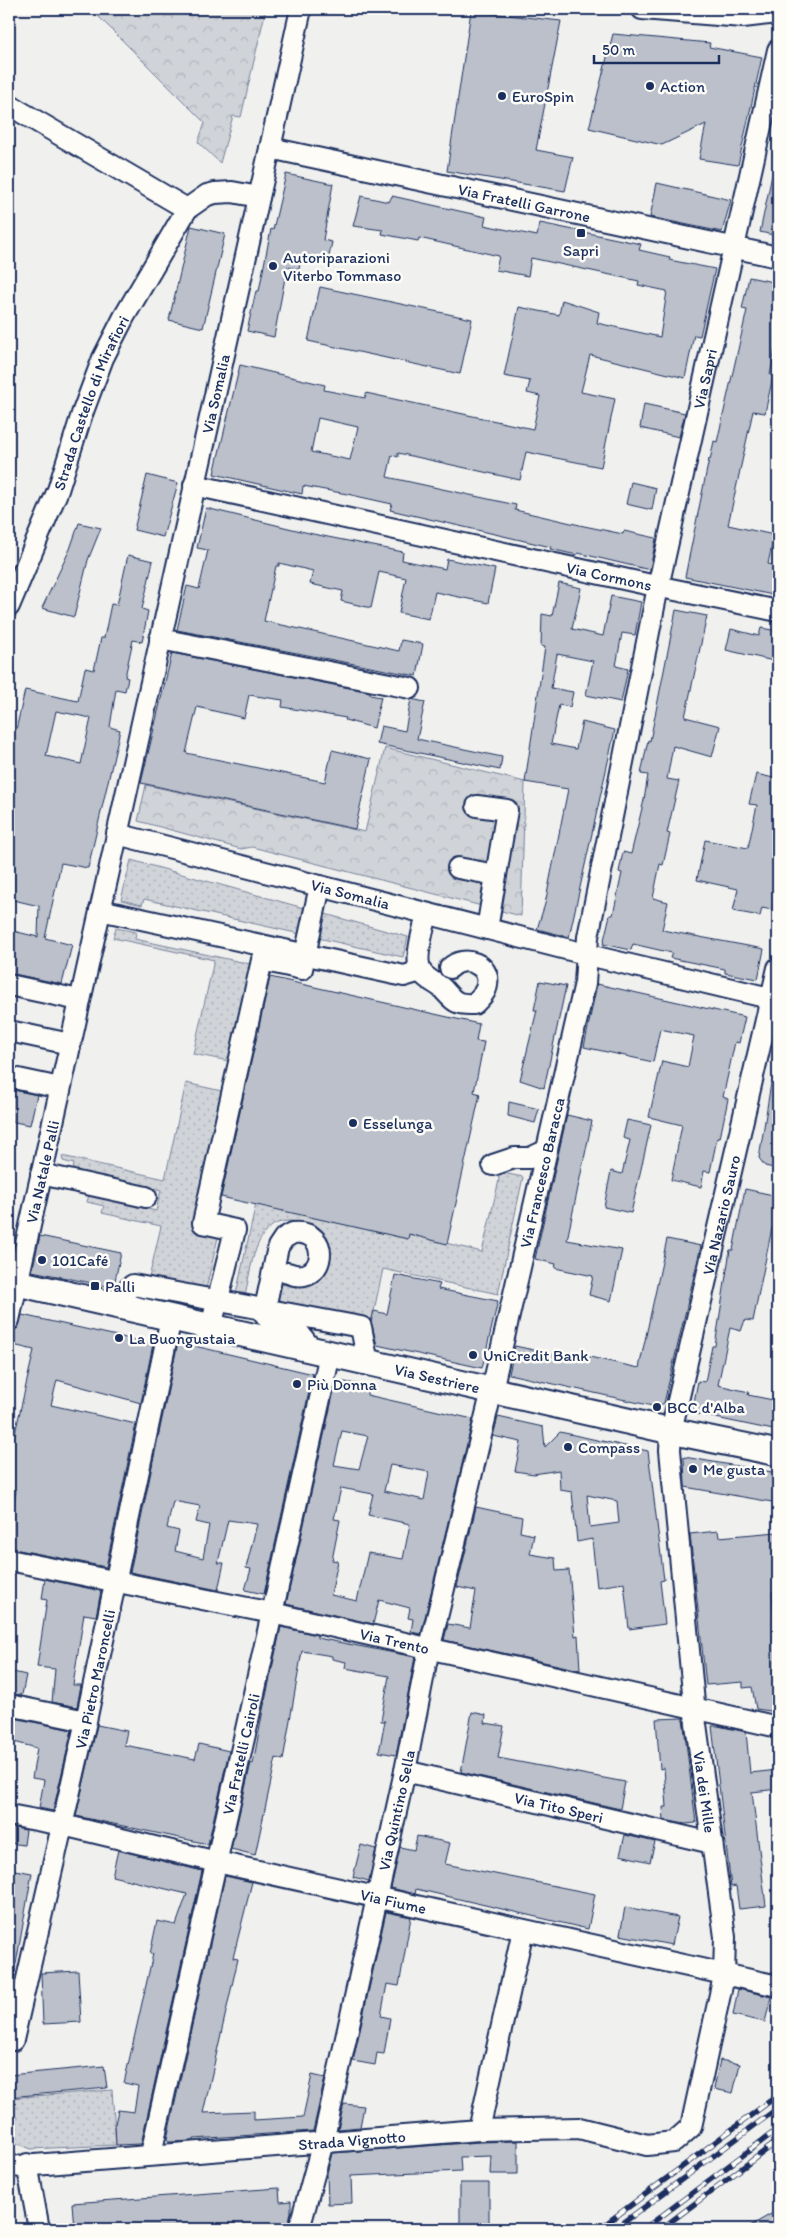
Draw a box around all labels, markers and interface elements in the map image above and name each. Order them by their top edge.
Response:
scale bar [594,32,720,64]
text: 50 m [602,41,635,59]
place label: Action [660,77,705,96]
marker: Action [644,80,656,92]
place label: EuroSpin [512,87,574,106]
marker: EuroSpin [496,90,508,102]
street label: Via Fratelli Garrone [456,180,592,226]
marker: Sapri [575,227,587,239]
place label: Sapri [563,241,599,260]
place label: Autoriparazioni Viterbo Tommaso [283,248,401,285]
marker: Autoriparazioni Viterbo Tommaso [267,260,279,272]
street label: Strada Castello di Mirafiori [49,313,133,493]
street label: Via Sapri [689,347,721,411]
street label: Via Somalia [198,352,234,435]
street label: Via Cormons [564,558,654,595]
street label: Via Somalia [309,875,393,914]
street label: Via Francesco Baracca [516,1096,569,1250]
place label: Esselunga [363,1114,433,1133]
marker: Esselunga [347,1117,359,1129]
street label: Via Natale Palli [22,1118,63,1225]
street label: Via Nazario Sauro [698,1153,744,1277]
place label: 101Café [52,1251,109,1270]
marker: 101Café [36,1254,48,1266]
place label: Palli [105,1277,135,1296]
marker: Palli [89,1280,101,1292]
place label: La Buongustaia [129,1329,236,1348]
marker: La Buongustaia [113,1332,125,1344]
place label: UniCredit Bank [483,1346,589,1365]
marker: UniCredit Bank [467,1349,479,1361]
street label: Via Sestriere [393,1360,482,1397]
place label: Più Donna [307,1375,378,1394]
marker: Più Donna [291,1378,303,1390]
place label: BCC d'Alba [667,1398,745,1417]
marker: BCC d'Alba [651,1401,663,1413]
place label: Compass [578,1438,640,1457]
marker: Compass [562,1441,574,1453]
place label: Me gusta [703,1460,766,1479]
marker: Me gusta [687,1463,699,1475]
street label: Via Pietro Maroncelli [71,1608,119,1751]
street label: Via Trento [358,1624,431,1658]
street label: Via Fratelli Cairoli [218,1691,264,1817]
street label: Via Quintino Sella [374,1748,419,1873]
street label: Via dei Mille [689,1750,720,1835]
street label: Via Tito Speri [512,1788,605,1827]
street label: Via Fiume [358,1885,428,1918]
street label: Strada Vignotto [298,2127,406,2154]

